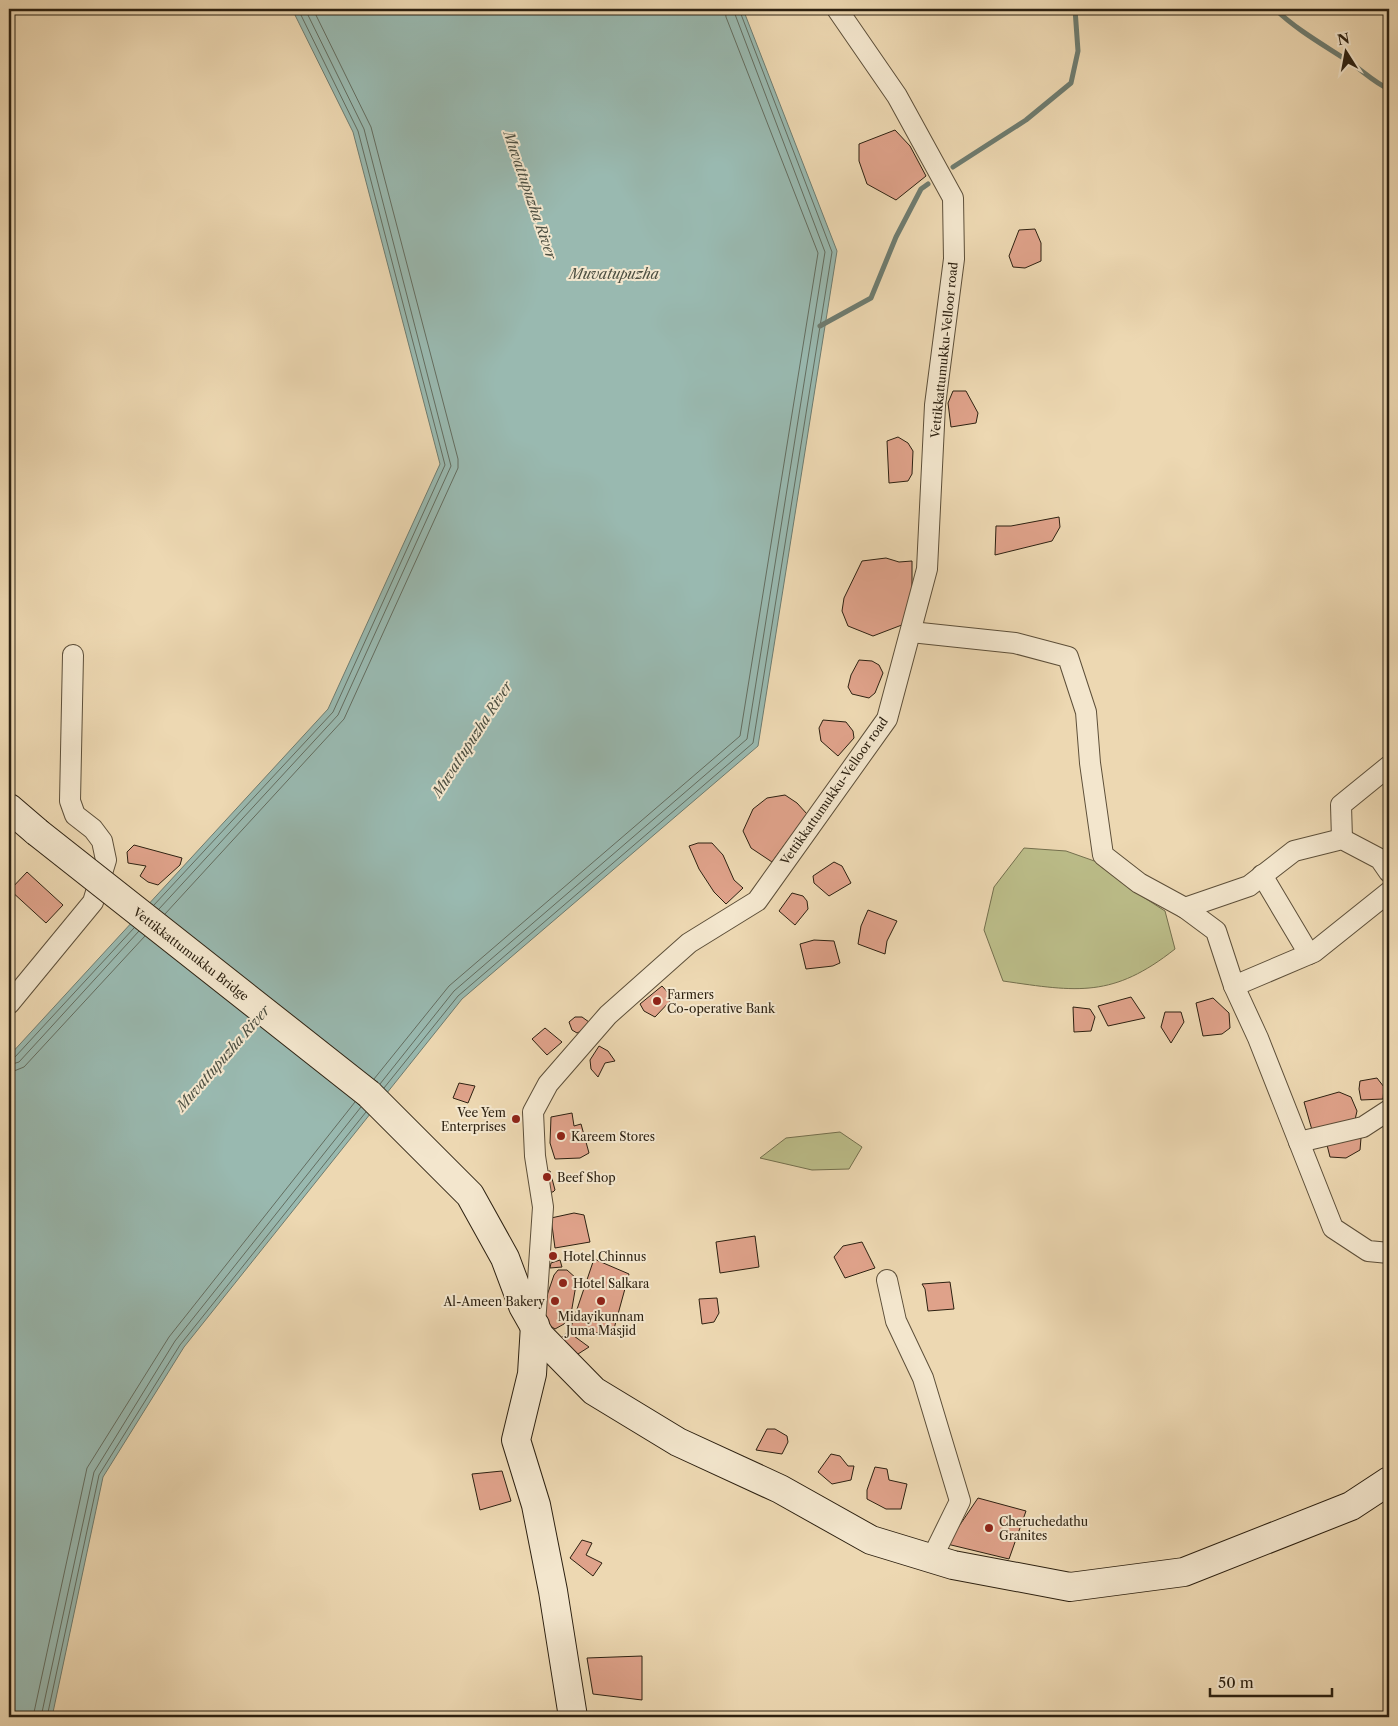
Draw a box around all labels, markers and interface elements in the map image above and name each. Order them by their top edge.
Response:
north arrow [1320,28,1370,78]
text: N [1336,29,1351,49]
water label: Muvattupuzha River [499,127,561,263]
street label: Vettikkattumukku-Velloor road [927,260,961,440]
water label: Muvatupuzha [567,265,659,283]
water label: Muvattupuzha River [427,677,517,802]
street label: Vettikkattumukku-Velloor road [776,714,891,869]
street label: Vettikkattumukku Bridge [129,904,252,1004]
place label: Farmers Co-operative Bank [667,987,776,1016]
marker: Farmers Co-operative Bank [651,995,663,1007]
water label: Muvattupuzha River [171,1000,275,1116]
place label: Vee Yem Enterprises [441,1105,506,1134]
marker: Vee Yem Enterprises [510,1113,522,1125]
place label: Kareem Stores [571,1129,655,1144]
marker: Kareem Stores [555,1130,567,1142]
place label: Beef Shop [557,1170,616,1185]
marker: Beef Shop [541,1171,553,1183]
place label: Hotel Chinnus [563,1249,646,1264]
marker: Hotel Chinnus [547,1250,559,1262]
place label: Hotel Salkara [573,1276,650,1291]
marker: Hotel Salkara [557,1277,569,1289]
place label: Al-Ameen Bakery [442,1294,545,1309]
marker: Al-Ameen Bakery [549,1295,561,1307]
marker: Midayikunnam Juma Masjid [595,1295,607,1307]
place label: Midayikunnam Juma Masjid [558,1309,644,1338]
place label: Cheruchedathu Granites [999,1514,1089,1543]
marker: Cheruchedathu Granites [983,1522,995,1534]
scale bar [1210,1666,1333,1698]
text: 50 m [1218,1673,1254,1692]

